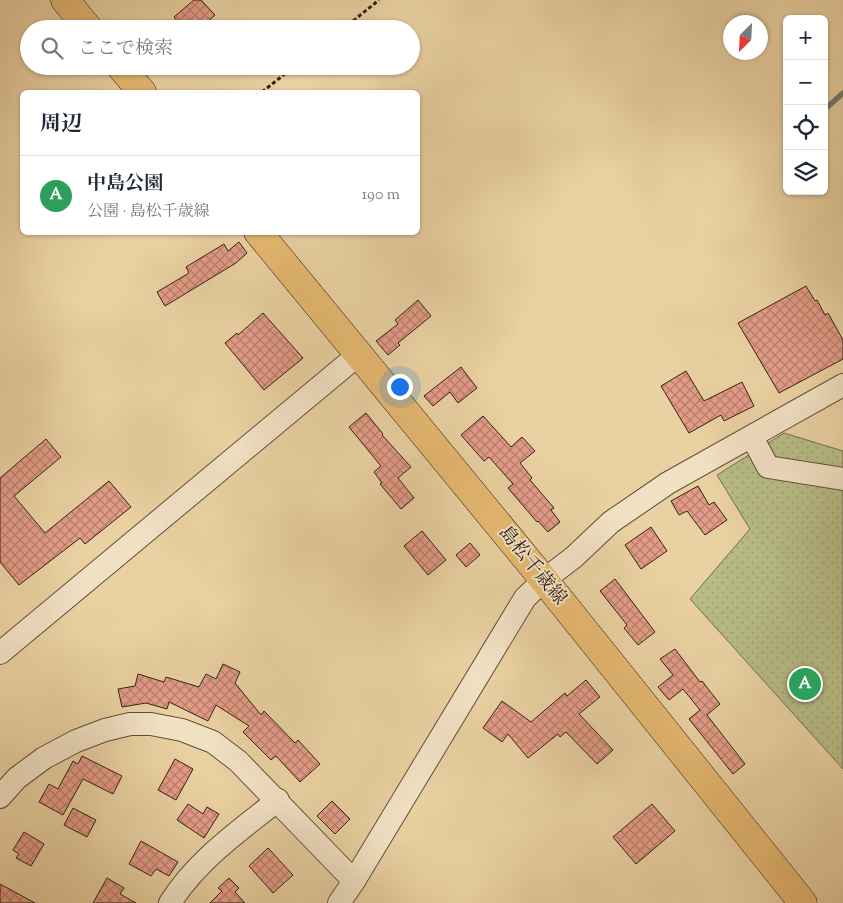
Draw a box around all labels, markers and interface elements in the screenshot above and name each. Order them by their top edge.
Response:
north arrow [723,15,768,60]
map controls [783,15,828,195]
button: + [783,15,828,60]
search box [20,20,420,75]
icon: search [38,34,66,62]
text: ここで検索 [78,36,173,63]
button: − [783,60,828,105]
button: locate [783,105,828,150]
text: 周辺 [40,110,82,140]
button: layers [783,150,828,195]
text: 中島公園 [87,171,163,198]
text: A [50,184,63,207]
text: 190 m [362,184,400,207]
text: 公園 · 島松千歳線 [87,201,210,224]
your location [387,374,413,400]
street label: 島松千歳線 [492,521,572,611]
pin: A [789,665,821,703]

